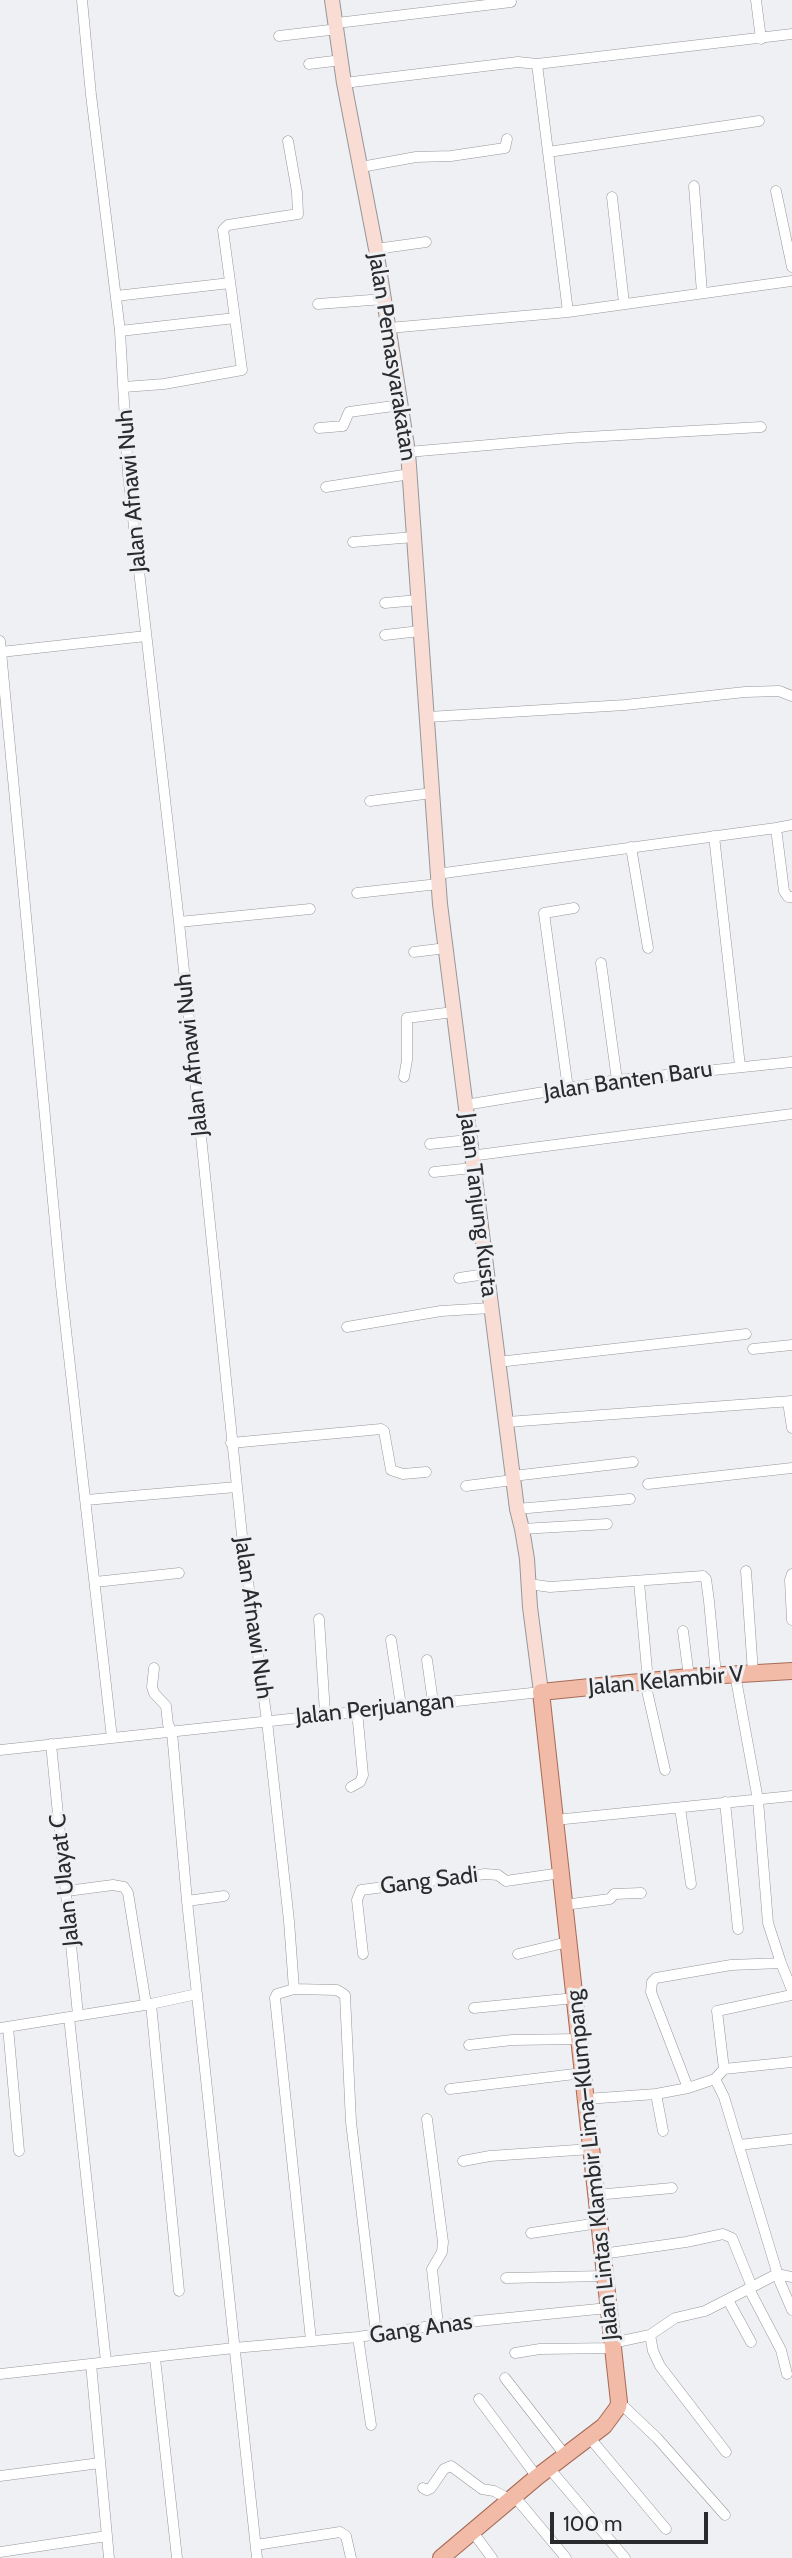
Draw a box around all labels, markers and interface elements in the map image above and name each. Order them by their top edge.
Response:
street label: Jalan Pemasyarakatan [362,251,422,463]
street label: Jalan Afnawi Nuh [111,408,153,574]
street label: Jalan Afnawi Nuh [170,972,214,1138]
street label: Jalan Banten Baru [542,1055,714,1107]
street label: Jalan Tanjung Kusta [453,1111,503,1299]
street label: Jalan Afnawi Nuh [228,1535,278,1701]
street label: Jalan Kelambir V [587,1660,745,1702]
street label: Jalan Perjuangan [294,1687,456,1731]
street label: Jalan Ulayat C [44,1812,86,1948]
street label: Gang Sadi [379,1861,479,1901]
street label: Jalan Lintas Klambir Lima–Klumpang [561,1988,625,2342]
street label: Gang Anas [368,2308,474,2350]
scale bar [554,2498,712,2542]
text: 100 m [563,2511,622,2536]

